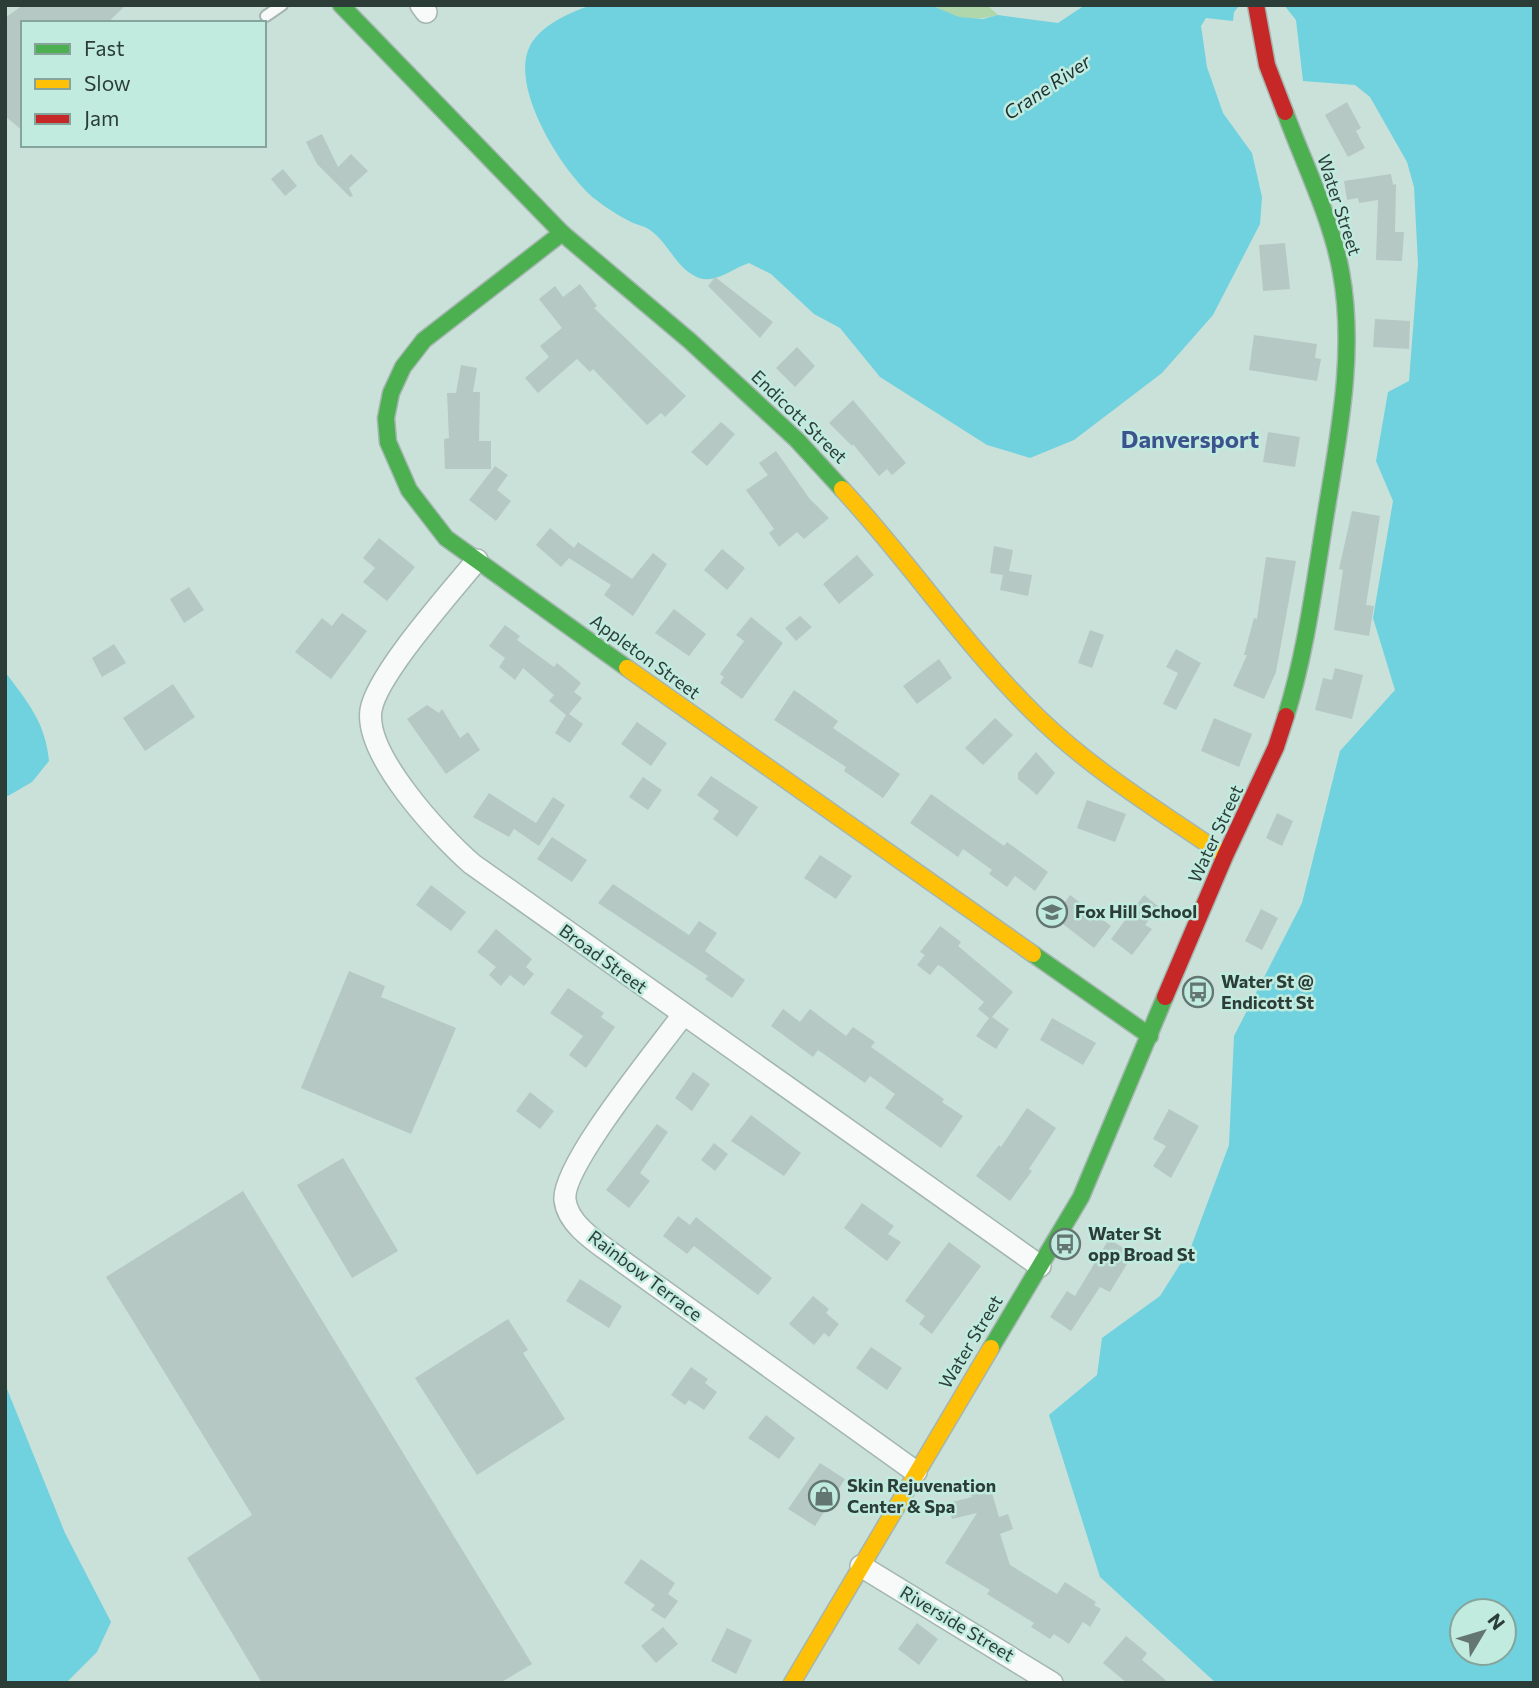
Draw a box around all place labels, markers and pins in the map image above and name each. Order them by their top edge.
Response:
school or university icon: Fox Hill School [1035,895,1069,929]
place label: Fox Hill School [1075,900,1197,922]
place label: Water St @ Endicott St [1221,970,1314,1013]
bus stop icon: Water St @ Endicott St [1181,975,1215,1009]
place label: Water St opp Broad St [1088,1222,1195,1265]
bus stop icon: Water St opp Broad St [1048,1227,1082,1261]
place label: Skin Rejuvenation Center & Spa [847,1474,996,1517]
shop icon: Skin Rejuvenation Center & Spa [807,1479,841,1513]

